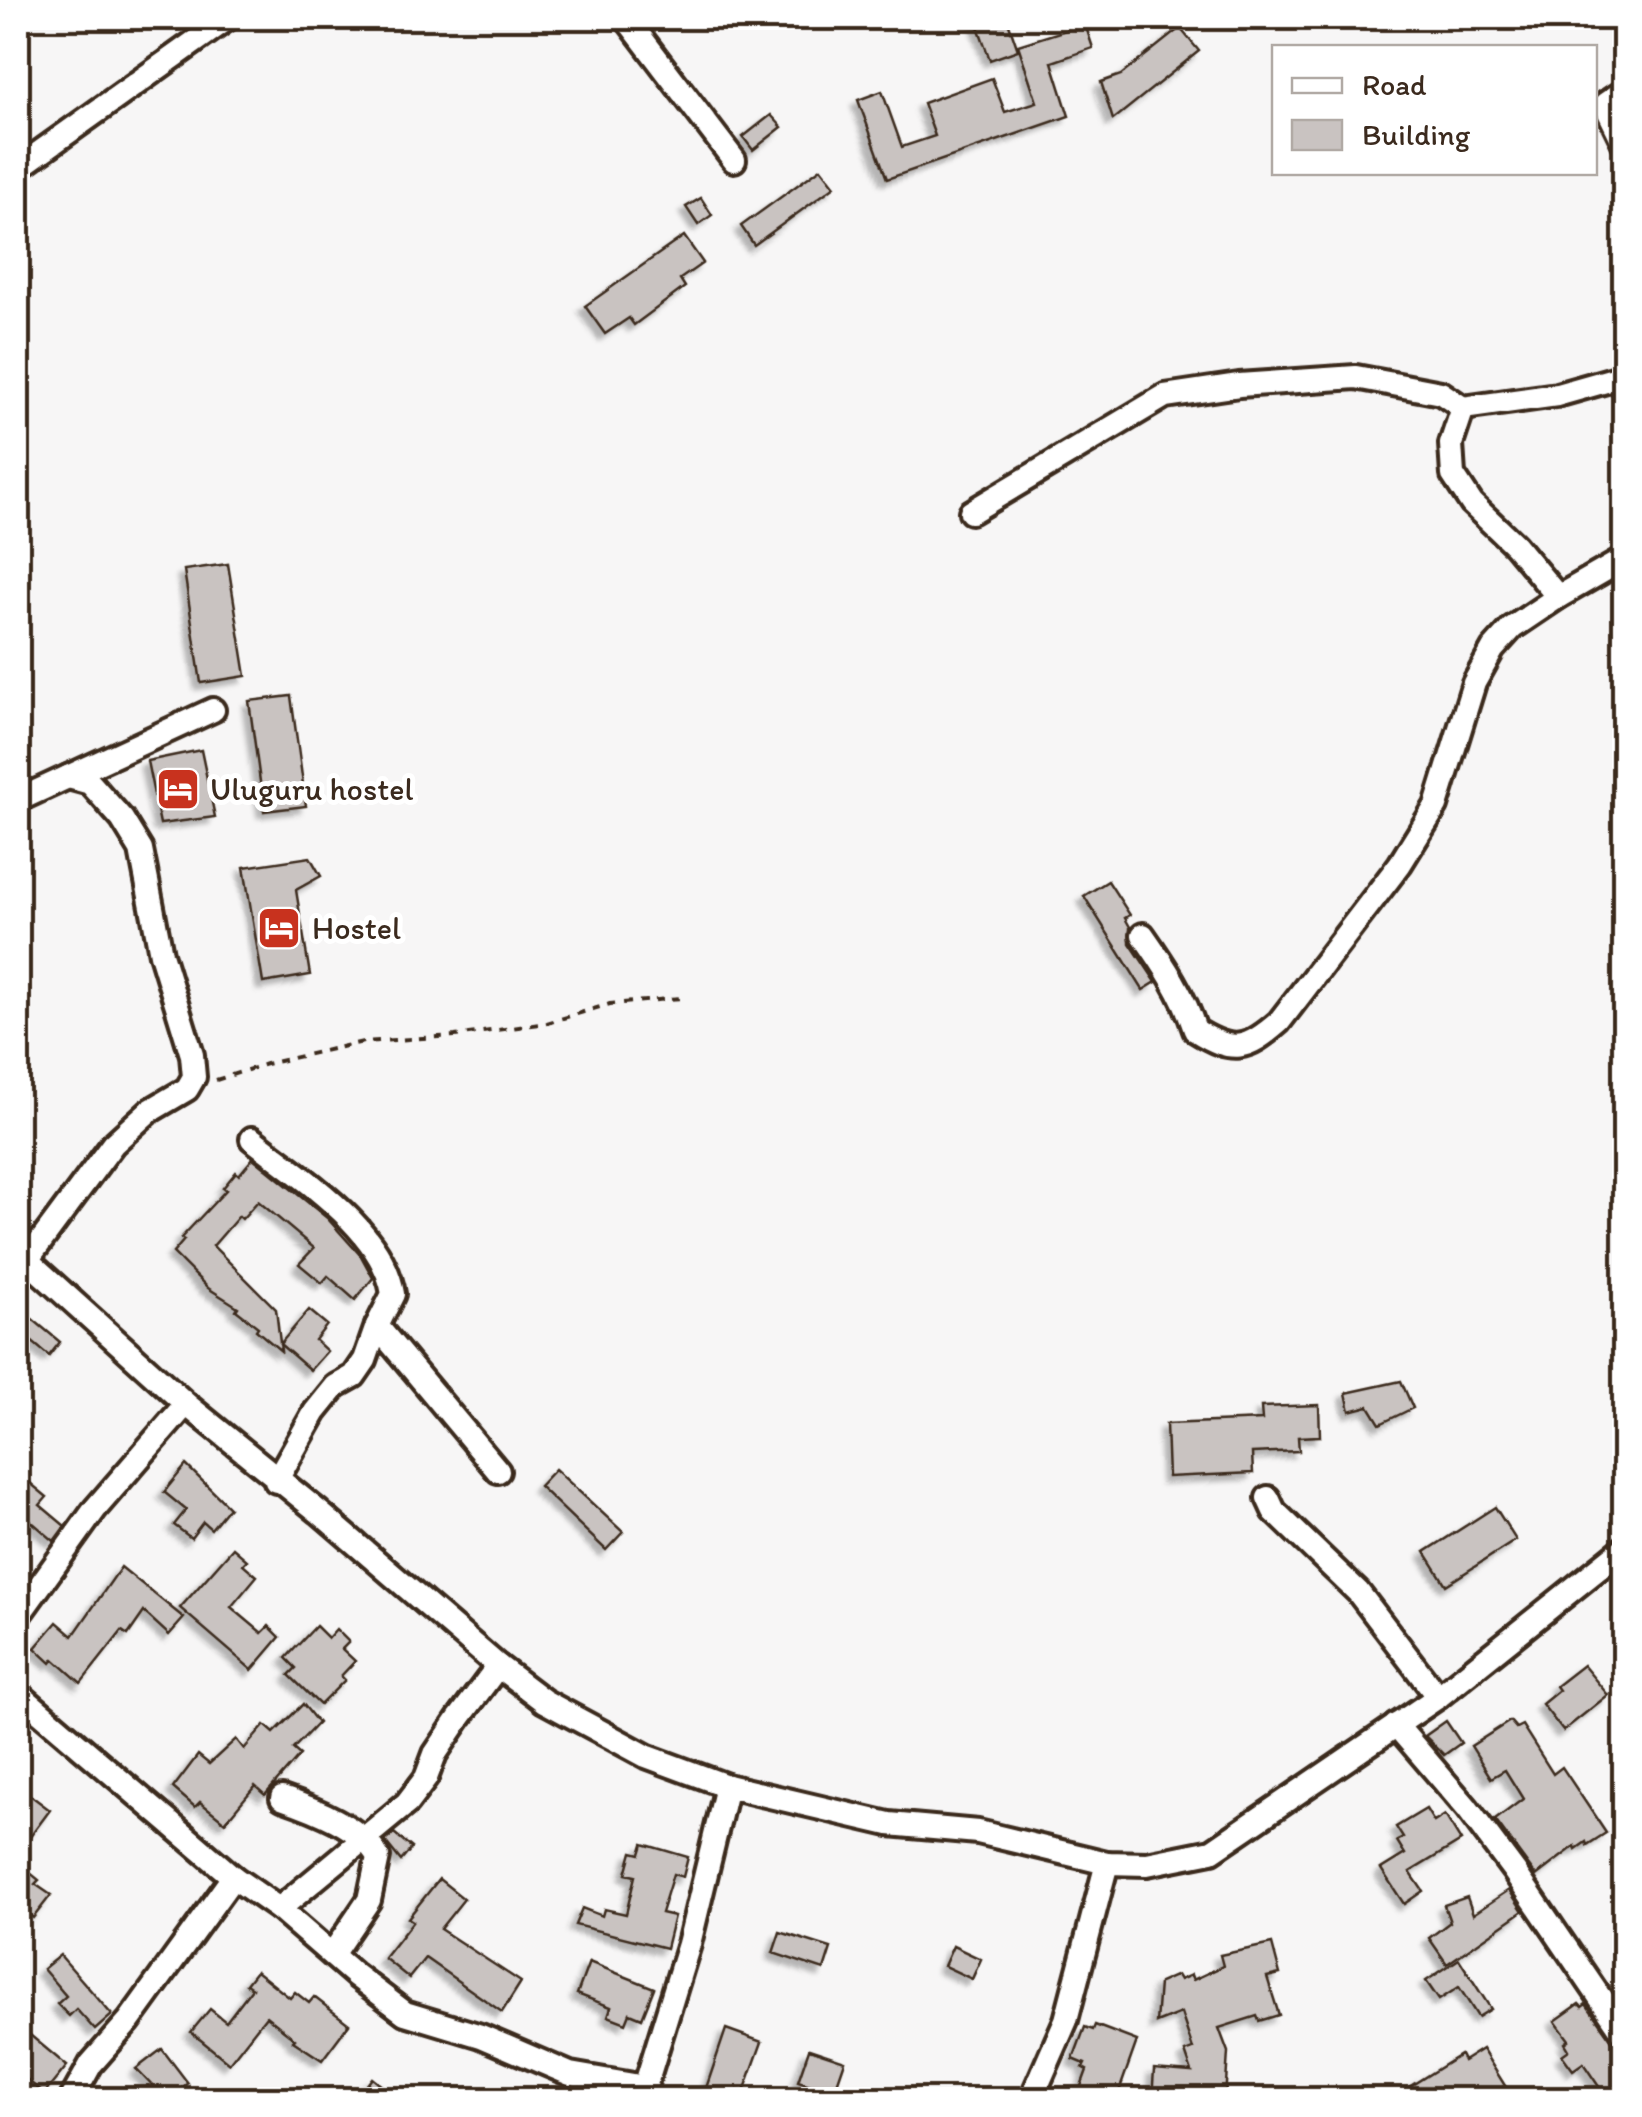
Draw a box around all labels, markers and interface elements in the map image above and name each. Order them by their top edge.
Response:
legend [1272,45,1597,175]
text: Road [1362,66,1427,103]
text: Building [1362,116,1471,153]
hotel icon: Uluguru hostel [155,766,201,812]
place label: Uluguru hostel [210,770,414,808]
hotel icon: Hostel [256,905,302,951]
place label: Hostel [312,909,401,947]

